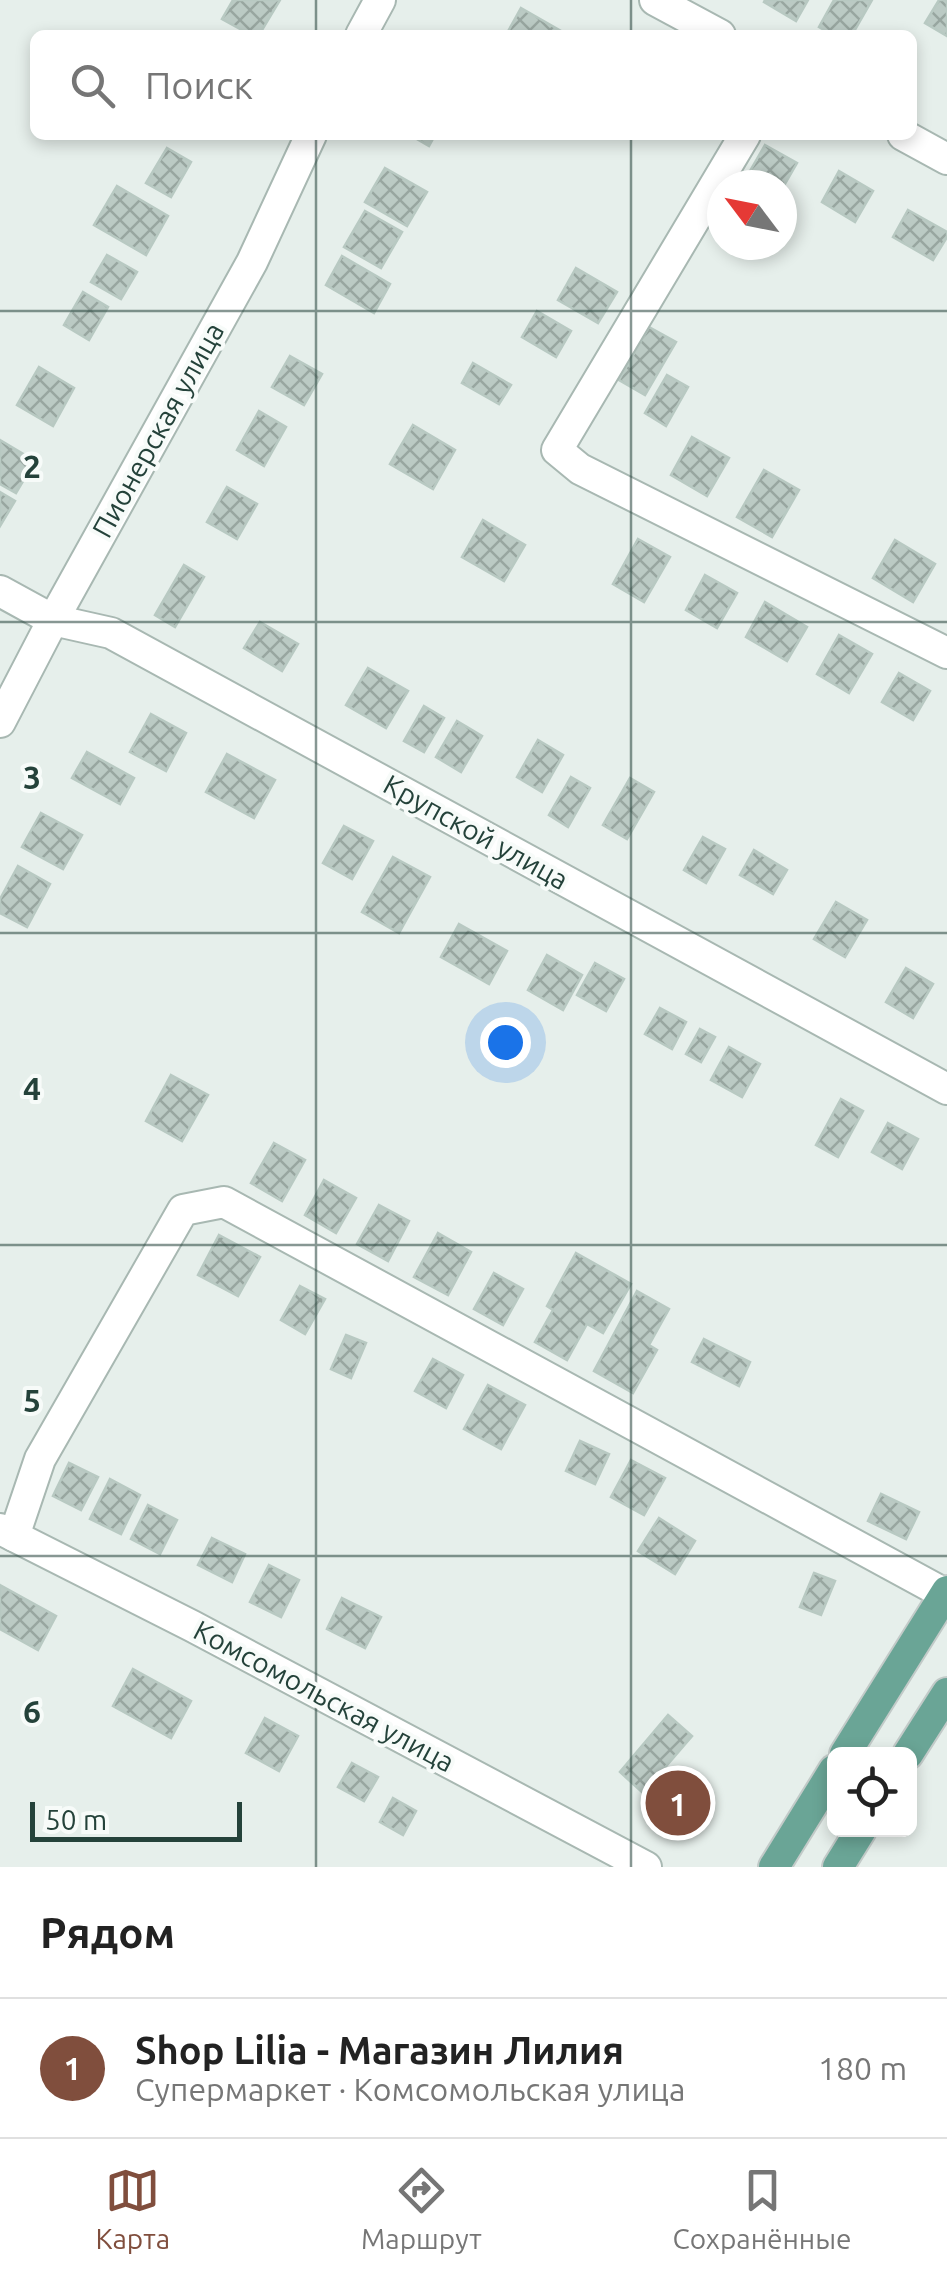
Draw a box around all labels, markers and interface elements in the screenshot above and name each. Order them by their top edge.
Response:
search box [30,30,917,140]
icon: search [65,58,120,113]
text: Поиск [145,64,253,106]
north arrow [707,170,797,260]
street label: Пионерская улица [86,317,229,542]
text: 2 [23,448,41,484]
text: 3 [23,759,41,795]
street label: Крупской улица [379,768,574,895]
your location [480,1017,531,1068]
text: 4 [23,1070,41,1106]
text: 5 [23,1382,41,1418]
street label: Комсомольская улица [189,1614,460,1777]
text: 6 [23,1693,41,1729]
map controls [827,1747,917,1837]
button: locate [827,1747,917,1837]
pin: 1 [646,1766,710,1840]
scale bar [30,1797,242,1842]
text: 50 m [45,1804,107,1835]
text: Рядом [40,1909,175,1956]
text: Shop Lilia - Магазин Лилия [135,2029,624,2071]
text: 1 [63,2050,82,2086]
text: 180 m [818,2050,907,2086]
text: Супермаркет · Комсомольская улица [135,2071,685,2107]
tab: Карта [95,2163,170,2254]
tab: Маршрут [361,2163,482,2254]
tab: Сохранённые [673,2163,852,2254]

